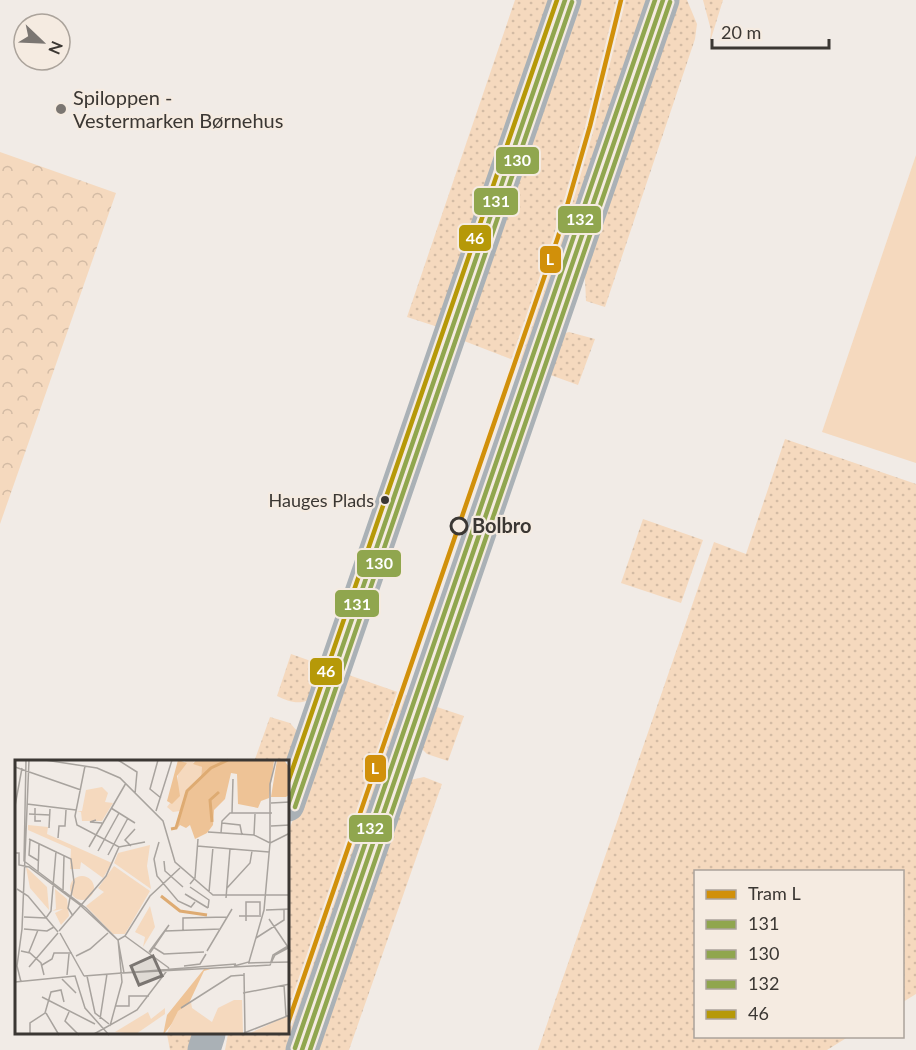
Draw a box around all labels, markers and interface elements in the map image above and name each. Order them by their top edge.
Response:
north arrow [12,12,72,72]
scale bar [712,12,829,50]
text: 20 m [721,21,761,43]
text: N [45,39,67,57]
place label: Spiloppen - Vestermarken Børnehus [73,85,283,132]
marker: Spiloppen - Vestermarken Børnehus [54,102,68,116]
line badge: 130 [495,146,540,175]
text: 130 [503,150,531,169]
line badge: 131 [473,187,519,216]
text: 131 [482,191,510,210]
line badge: 132 [557,205,602,234]
text: 132 [566,209,594,228]
line badge: 46 [458,224,492,252]
text: 46 [466,228,484,247]
line badge: L [539,245,562,274]
text: L [546,249,555,268]
place label: Hauges Plads [269,489,374,511]
marker: Hauges Plads [379,494,391,506]
place label: Bolbro [472,513,532,537]
marker: Bolbro [450,517,468,535]
line badge: 130 [356,549,402,578]
text: 130 [365,553,393,572]
line badge: 131 [334,589,380,618]
text: 131 [343,594,371,613]
line badge: 46 [309,657,343,686]
text: 46 [317,661,335,680]
line badge: L [364,754,387,783]
text: L [371,758,380,777]
inset map [15,760,290,1035]
line badge: 132 [348,814,393,843]
text: 132 [356,818,384,837]
legend [694,870,904,1038]
text: Tram L [748,882,801,904]
text: 131 [748,912,779,934]
text: 130 [748,942,779,964]
text: 132 [748,972,779,994]
text: 46 [748,1002,769,1024]

